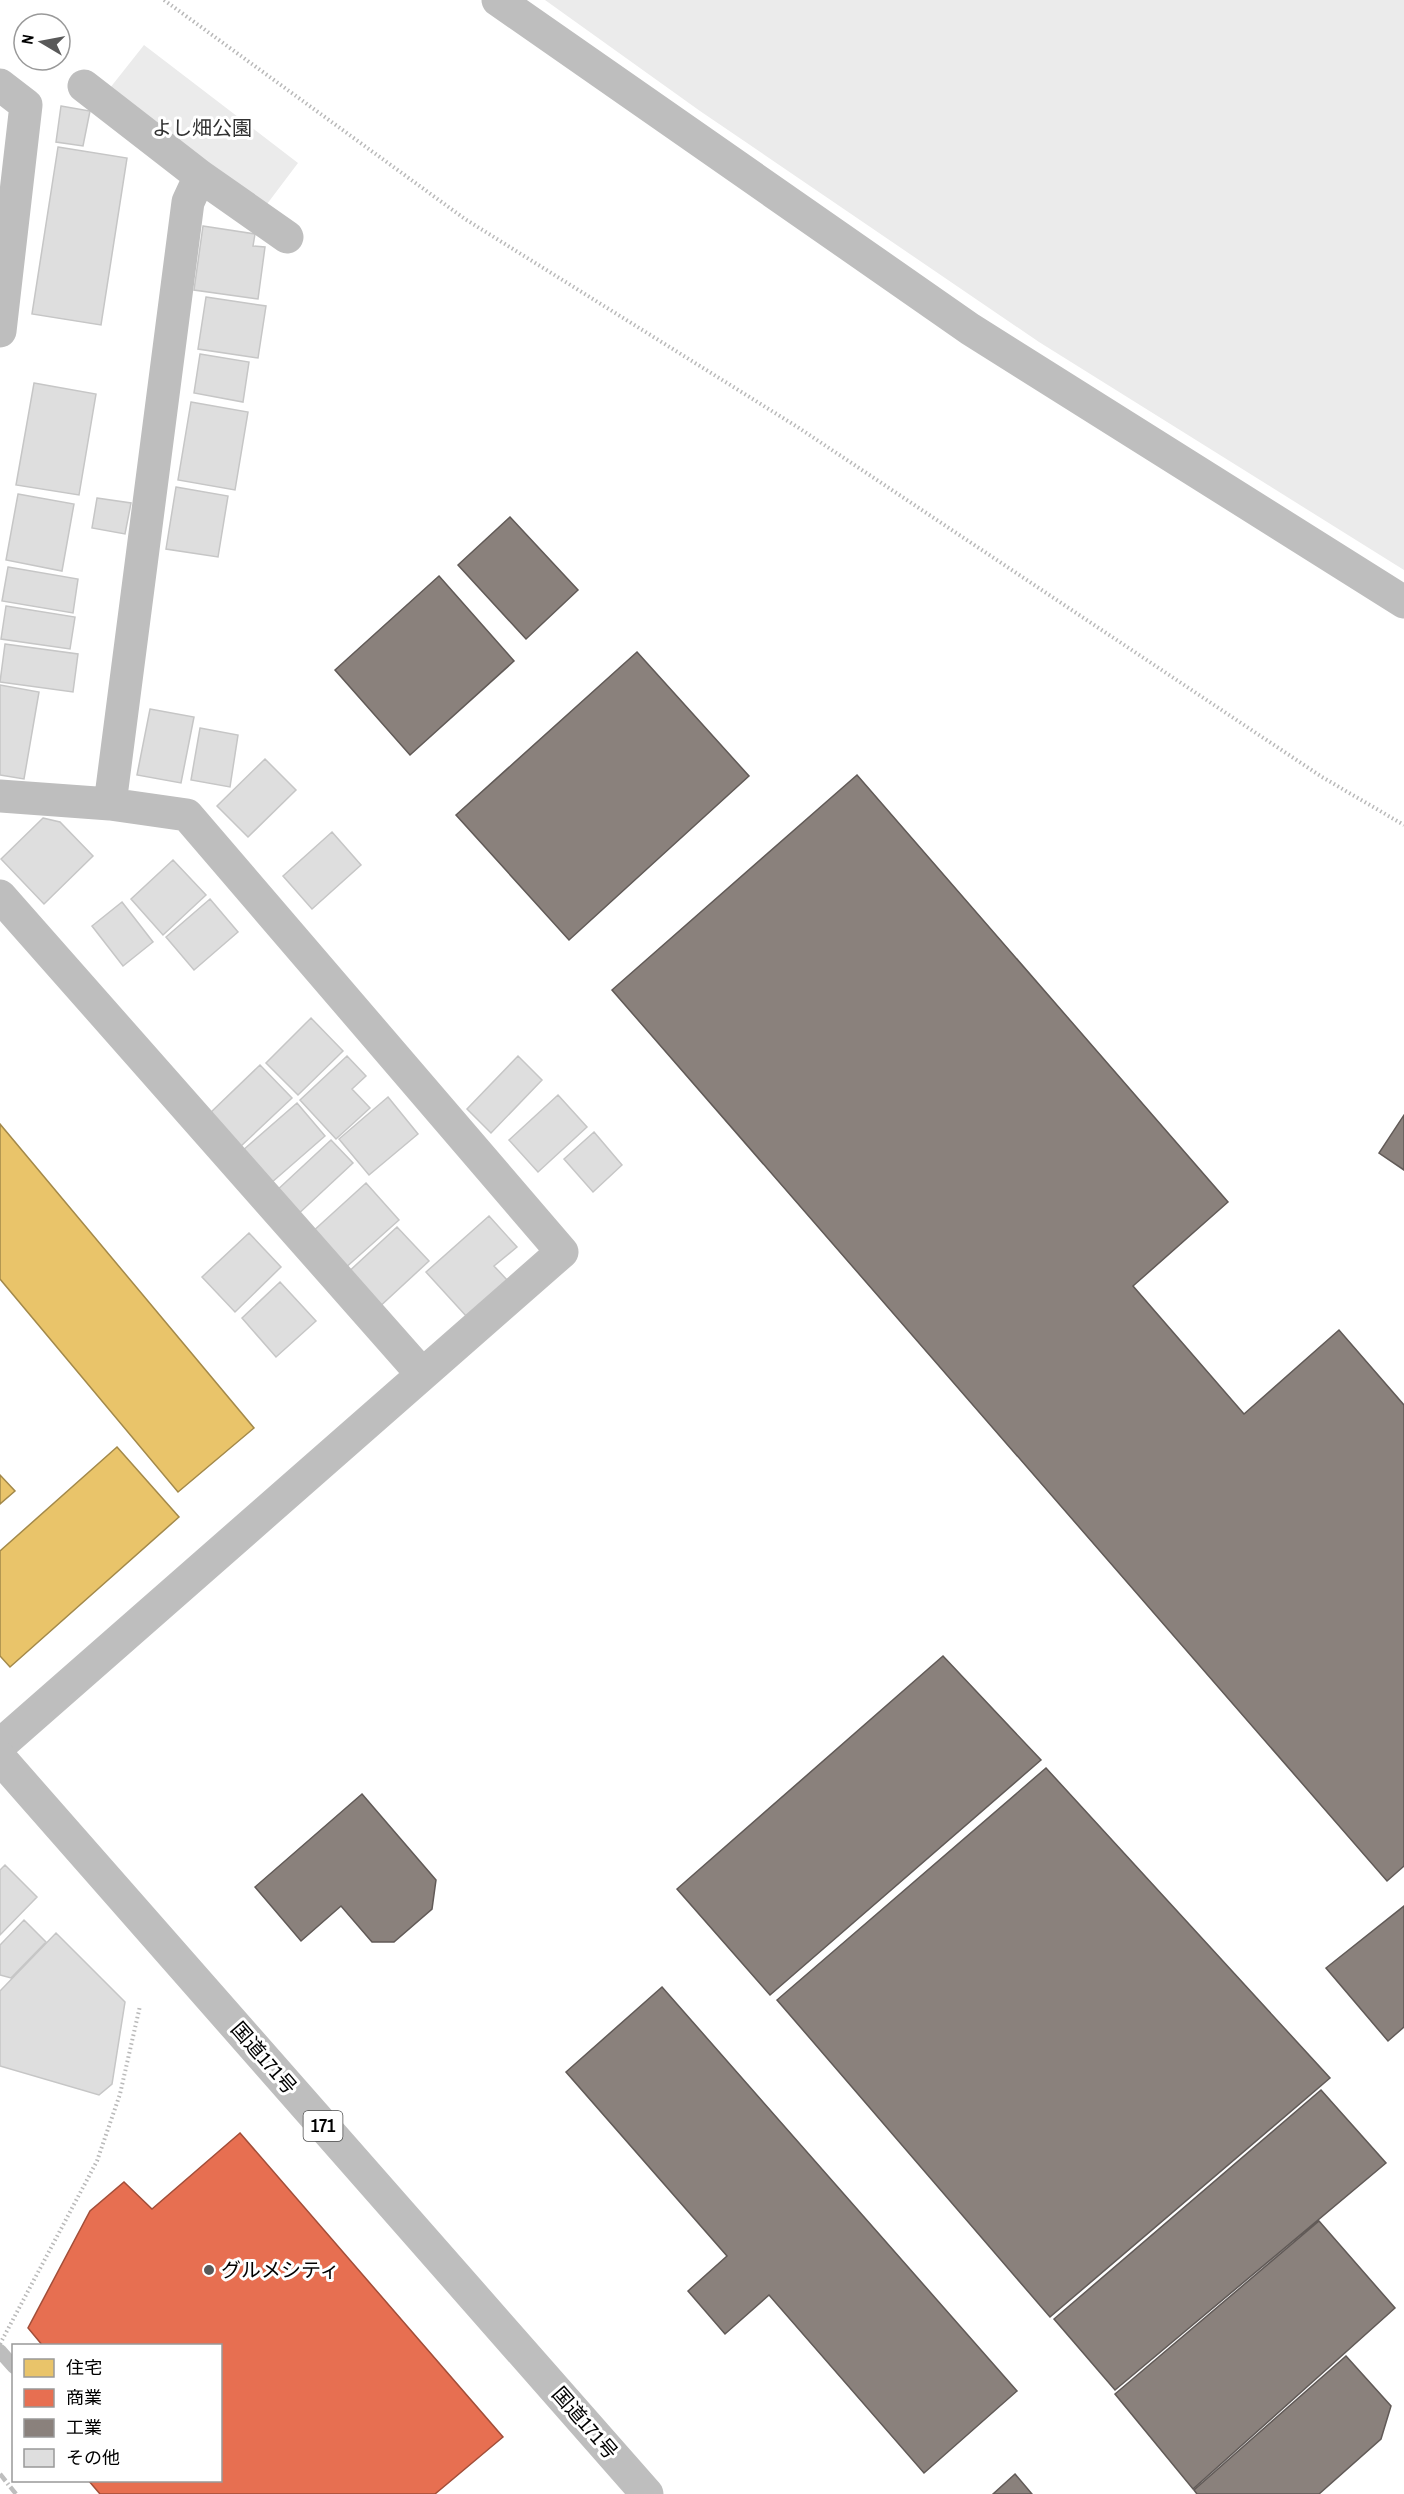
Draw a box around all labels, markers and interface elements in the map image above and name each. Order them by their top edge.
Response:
north arrow [12,12,72,72]
text: N [16,33,39,46]
park label: よし畑公園 [152,114,252,141]
street label: 国道171号 [226,2016,303,2100]
road number: 171 [304,2111,342,2141]
place label: グルメシティ [221,2256,340,2283]
marker: グルメシティ [202,2263,216,2277]
legend [12,2344,222,2482]
text: 住宅 [66,2355,102,2380]
street label: 国道171号 [547,2381,624,2465]
text: 商業 [66,2385,102,2410]
text: 工業 [66,2415,102,2440]
text: その他 [66,2445,120,2470]

